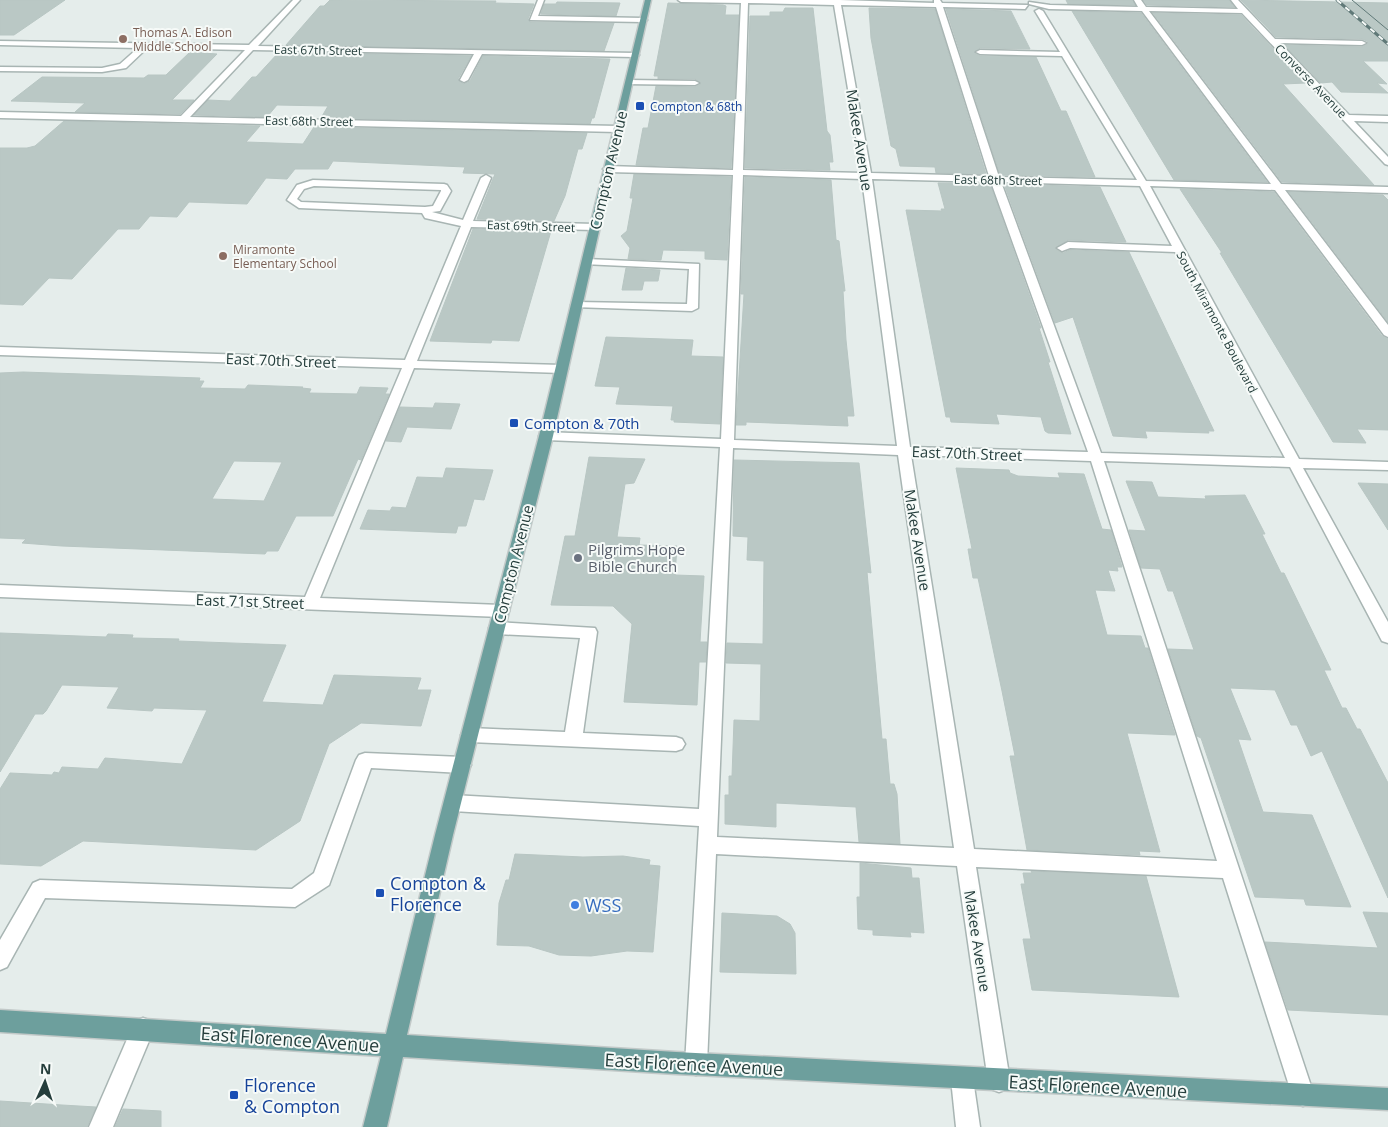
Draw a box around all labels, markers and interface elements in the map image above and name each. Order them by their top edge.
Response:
place label: Thomas A. Edison Middle School [133,24,232,55]
marker: Thomas A. Edison Middle School [117,33,129,45]
street label: Converse Avenue [1271,40,1351,122]
street label: East 67th Street [274,41,362,59]
street label: Makee Avenue [842,88,878,192]
place label: Compton & 68th [650,98,742,115]
marker: Compton & 68th [634,100,646,112]
street label: Compton Avenue [585,109,631,231]
street label: East 68th Street [265,112,353,130]
street label: East 68th Street [954,171,1042,189]
street label: East 69th Street [487,216,575,236]
place label: Miramonte Elementary School [233,241,337,272]
street label: South Miramonte Boulevard [1172,248,1262,396]
marker: Miramonte Elementary School [217,250,229,262]
street label: East 70th Street [225,348,337,372]
place label: Compton & 70th [524,413,640,433]
marker: Compton & 70th [508,417,520,429]
street label: East 70th Street [911,441,1023,465]
street label: Makee Avenue [900,488,936,592]
street label: Compton Avenue [489,503,537,625]
place label: Pilgrims Hope Bible Church [588,539,685,576]
marker: Pilgrims Hope Bible Church [572,552,584,564]
street label: East 71st Street [195,589,305,613]
place label: Compton & Florence [390,871,487,916]
marker: Compton & Florence [374,887,386,899]
street label: Makee Avenue [960,889,996,993]
place label: WSS [585,893,621,917]
marker: WSS [569,899,581,911]
street label: East Florence Avenue [200,1021,380,1057]
street label: East Florence Avenue [604,1047,784,1081]
north arrow [20,1057,70,1107]
text: N [40,1059,52,1078]
street label: East Florence Avenue [1008,1069,1188,1103]
place label: Florence & Compton [244,1073,340,1118]
marker: Florence & Compton [228,1089,240,1101]

